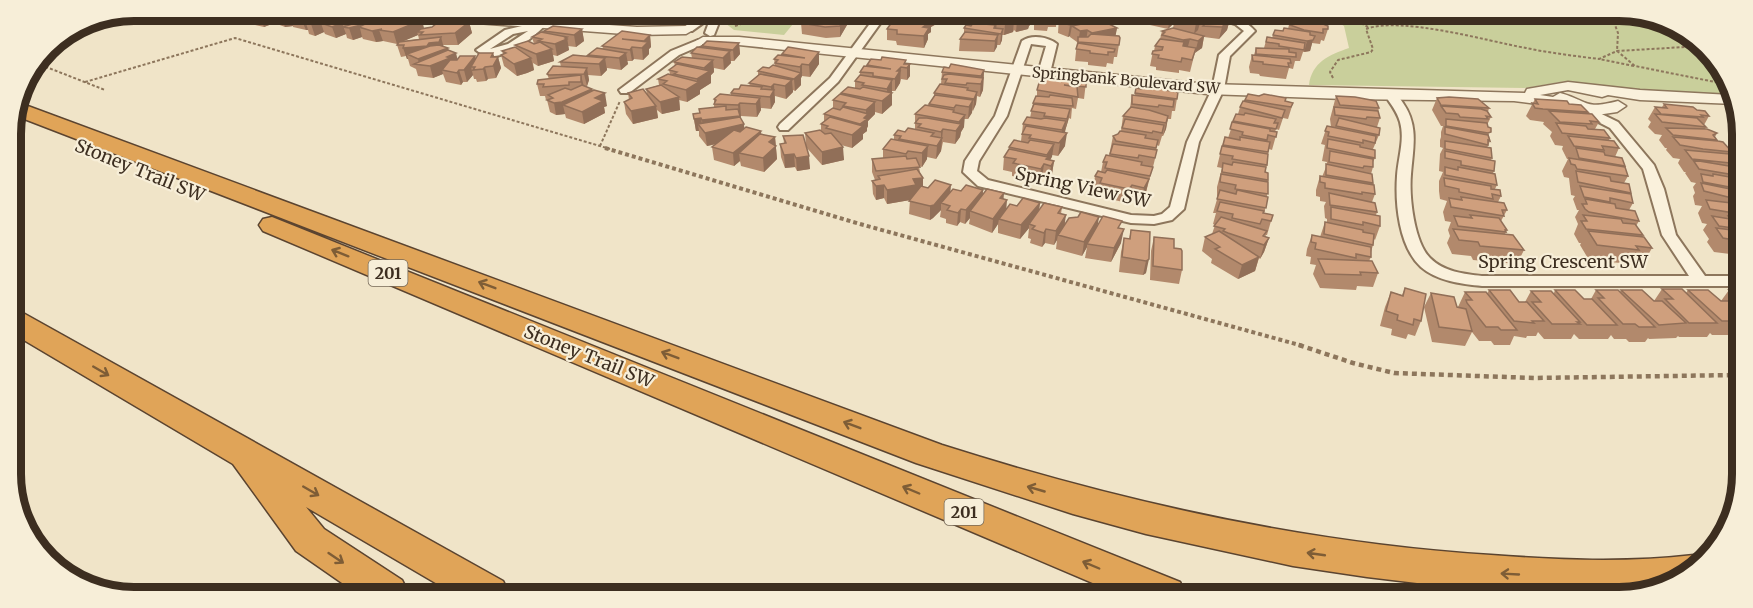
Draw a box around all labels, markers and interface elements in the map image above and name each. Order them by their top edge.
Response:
street label: Springbank Boulevard SW [1031,62,1222,98]
street label: Stoney Trail SW [72,133,209,207]
street label: Spring View SW [1013,161,1154,213]
one-way arrow [331,247,350,258]
street label: Spring Crescent SW [1478,250,1649,273]
road number: 201 [368,260,408,286]
one-way arrow [479,279,497,290]
street label: Stoney Trail SW [521,319,658,393]
one-way arrow [661,349,679,360]
one-way arrow [92,365,109,377]
one-way arrow [843,418,862,429]
one-way arrow [1027,483,1046,494]
one-way arrow [903,484,921,495]
one-way arrow [302,485,319,497]
road number: 201 [944,499,984,525]
one-way arrow [1307,548,1327,559]
one-way arrow [327,551,344,564]
one-way arrow [1083,559,1101,570]
one-way arrow [1500,568,1520,579]

